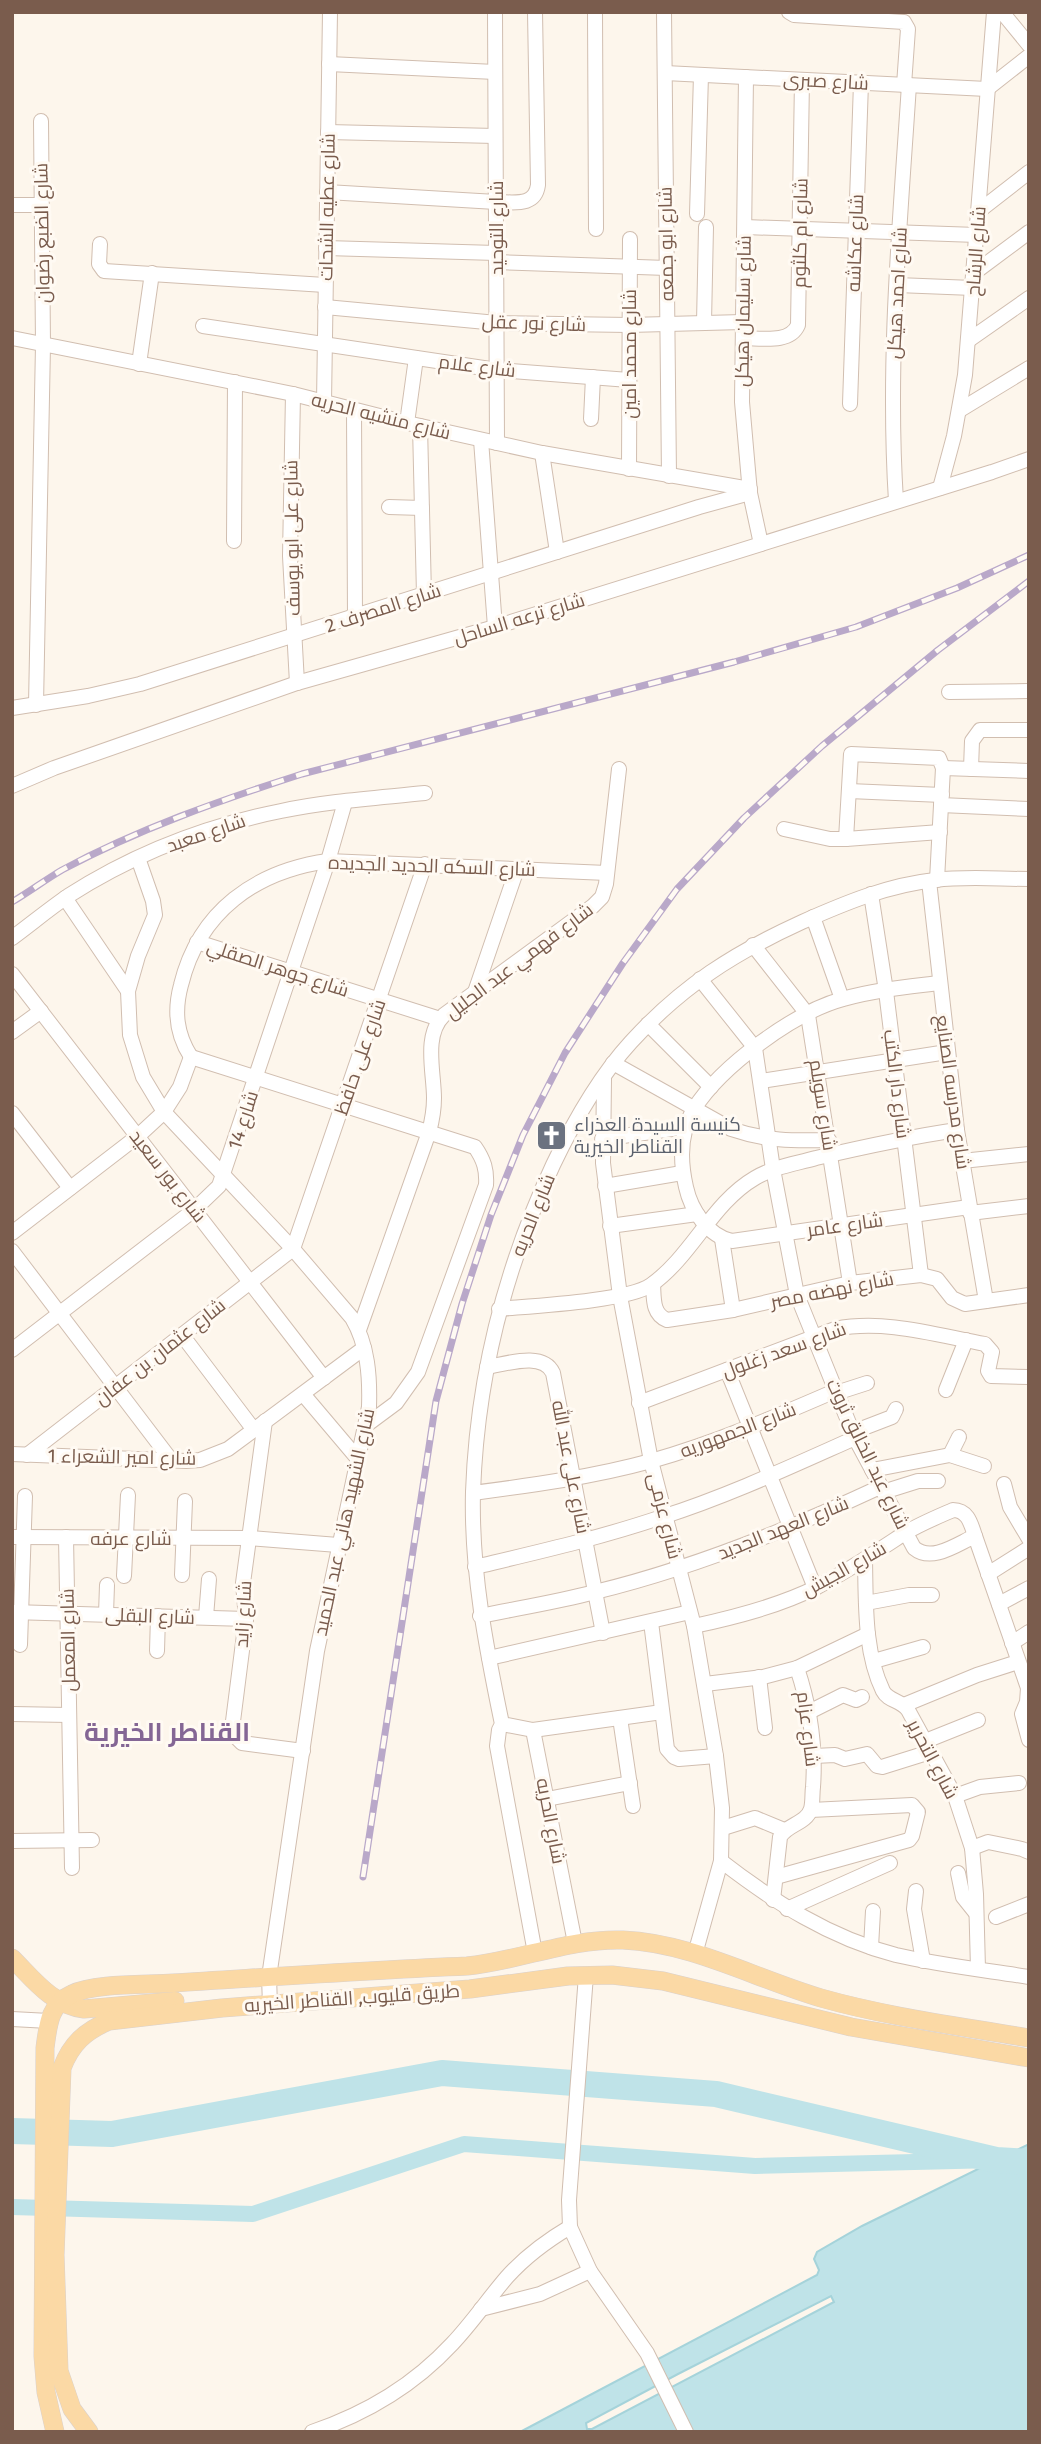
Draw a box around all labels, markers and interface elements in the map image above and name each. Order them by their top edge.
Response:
street label: شارع صبرى [782,67,869,97]
street label: شارع عطيه الشحات [314,133,342,281]
street label: شارع الضبع رضوان [29,163,57,303]
street label: شارع ام كلثوم [788,178,814,288]
street label: شارع التوحيد [485,180,510,276]
street label: شارع ابو جمعه [654,187,680,301]
street label: شارع عكاشه [842,194,870,292]
street label: شارع الرشاح [961,205,993,297]
street label: شارع احمد هيكل [882,226,914,360]
street label: شارع سليمان هيكل [730,235,758,387]
street label: شارع محمد امين [618,289,643,419]
street label: شارع نور عقل [481,310,587,338]
street label: شارع علام [437,350,517,384]
street label: شارع منشيه الحريه [309,388,453,446]
street label: شارع على ابو يوسف [279,460,307,616]
street label: شارع المصرف 2 [322,578,444,639]
street label: شارع ترعه الساحل [451,588,588,652]
street label: شارع معبد [164,809,249,859]
street label: شارع السكه الحديد الجديده [328,851,536,883]
street label: شارع فهمي عبد الجليل [441,898,599,1026]
street label: شارع جوهر الصقلي [203,934,352,1005]
street label: شارع على حافظ [329,996,392,1119]
street label: شارع مدرسه الصنايع [929,1013,975,1171]
street label: شارع دار الكتب [877,1028,915,1140]
street label: شارع سويلم [802,1058,842,1153]
street label: شارع 14 [223,1088,265,1153]
place label: كنيسة السيدة العذراء القناطر الخيرية [574,1113,741,1158]
church icon: كنيسة السيدة العذراء القناطر الخيرية [534,1118,568,1152]
street label: شارع بور سعيد [123,1125,211,1228]
street label: شارع الحريه [506,1170,562,1260]
street label: شارع عامر [804,1208,885,1244]
street label: شارع نهضه مصر [767,1267,896,1315]
street label: شارع عثمان بن عفان [90,1294,231,1412]
street label: شارع سعد زغلول [719,1317,850,1385]
street label: شارع عبد الخالق ثروت [820,1375,914,1534]
street label: شارع الجمهوريه [677,1397,800,1465]
street label: شارع على عبد الله [545,1398,596,1536]
street label: شارع الشهيد هاني عبد الحميد [309,1406,382,1638]
street label: شارع امير الشعراء 1 [47,1444,197,1472]
street label: شارع عزمى [641,1471,687,1562]
street label: شارع العهد الجديد [714,1491,853,1567]
street label: شارع عرفه [90,1527,172,1552]
street label: شارع الجيش [798,1536,891,1603]
street label: شارع زايد [230,1580,258,1648]
street label: شارع المعمل [56,1588,82,1692]
street label: شارع البقلى [105,1603,195,1631]
street label: شارع عزام [790,1690,824,1768]
street label: شارع التحرير [900,1714,964,1804]
district label: القناطر الخيرية [84,1717,250,1748]
street label: شارع الحريه [529,1776,571,1866]
street label: طريق قليوب, القناطر الخيريه [243,1979,461,2018]

